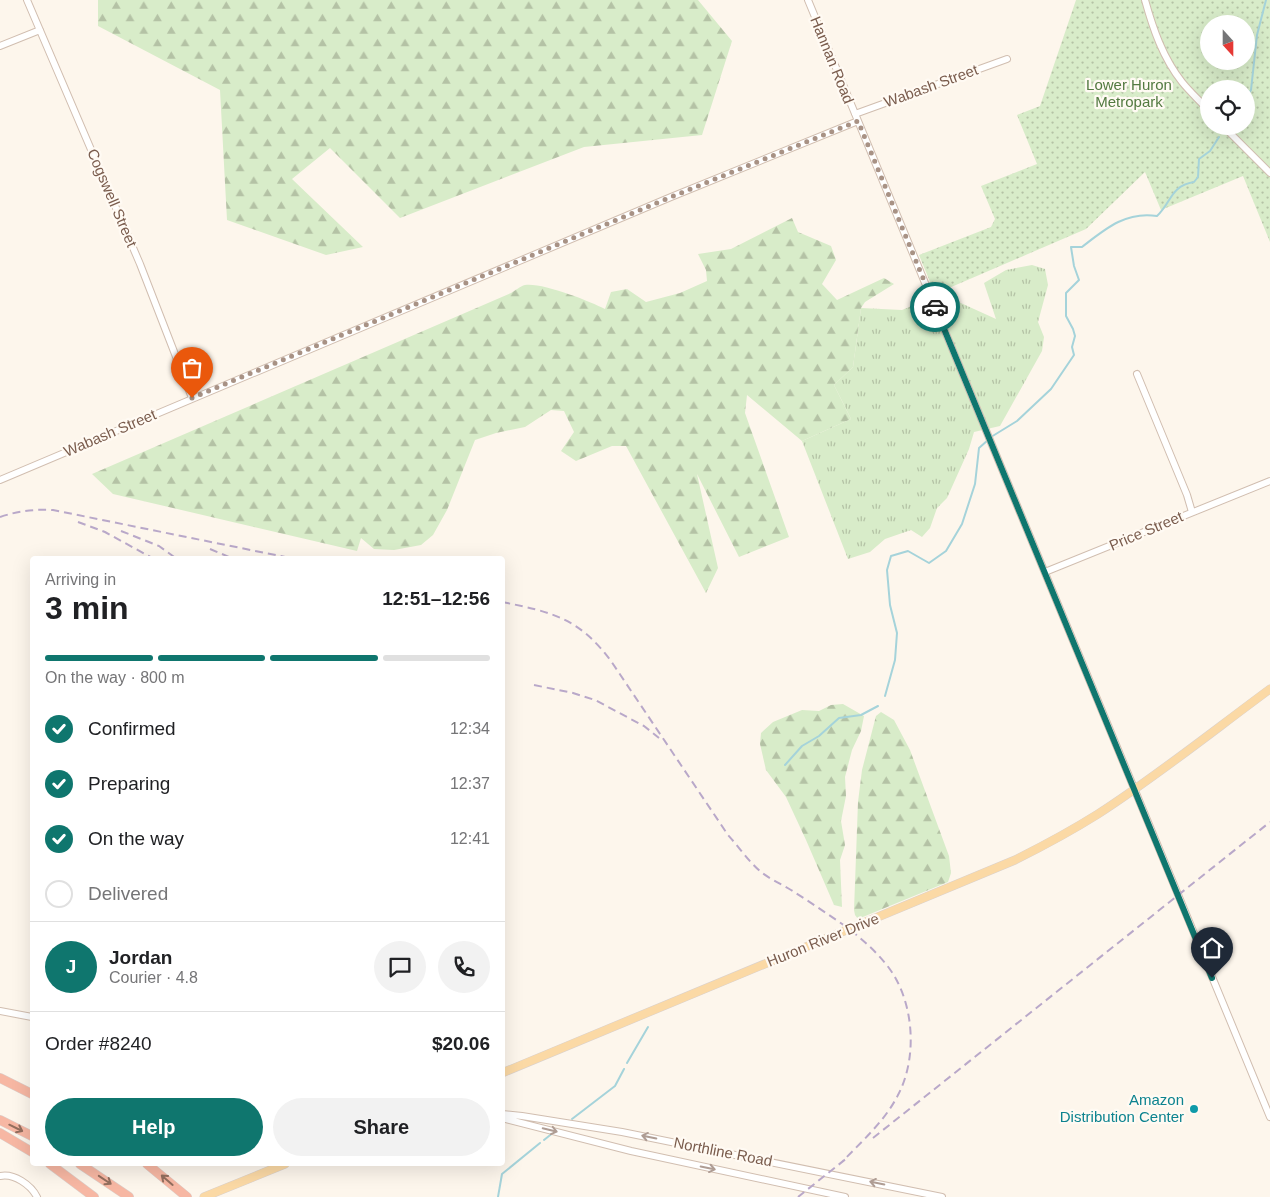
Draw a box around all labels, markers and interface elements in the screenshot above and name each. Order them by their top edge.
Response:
street label: Hannan Road [807,14,858,106]
north arrow [1200,15,1255,70]
map controls [1200,15,1255,135]
street label: Wabash Street [882,60,981,110]
park label: Lower Huron Metropark [1086,76,1172,110]
button: locate [1200,80,1255,135]
street label: Cogswell Street [84,146,141,250]
courier [910,282,960,332]
icon: car [921,293,949,321]
pin [171,347,213,398]
icon: bag [178,354,206,382]
street label: Wabash Street [61,405,159,460]
street label: Price Street [1106,507,1186,554]
text: Arriving in [45,571,116,588]
text: 12:51–12:56 [382,588,490,609]
text: 3 min [45,590,129,626]
text: On the way · 800 m [45,669,185,686]
icon: check [45,715,73,743]
text: Confirmed [88,718,176,739]
text: 12:34 [450,720,490,737]
icon: check [45,770,73,798]
text: Preparing [88,773,170,794]
text: 12:37 [450,775,490,792]
icon: check [45,825,73,853]
text: On the way [88,828,184,849]
text: 12:41 [450,830,490,847]
text: Delivered [88,883,168,904]
street label: Huron River Drive [764,909,881,970]
pin [1191,927,1233,978]
icon: home [1198,934,1226,962]
button: chat [374,941,426,993]
button: phone [438,941,490,993]
text: Jordan [109,947,172,968]
text: J [66,956,76,977]
text: Courier · 4.8 [109,969,198,986]
text: Order #8240 [45,1033,152,1054]
text: $20.06 [432,1033,490,1054]
place label: Amazon Distribution Center [1060,1091,1184,1125]
button: Help [45,1098,263,1156]
button: Share [273,1098,490,1156]
marker: Amazon Distribution Center [1188,1103,1200,1115]
one-way arrow [8,1124,23,1133]
one-way arrow [541,1126,557,1135]
one-way arrow [641,1132,657,1141]
street label: Northline Road [672,1134,774,1169]
one-way arrow [699,1164,715,1173]
one-way arrow [161,1174,174,1186]
one-way arrow [98,1175,112,1185]
one-way arrow [869,1178,885,1188]

